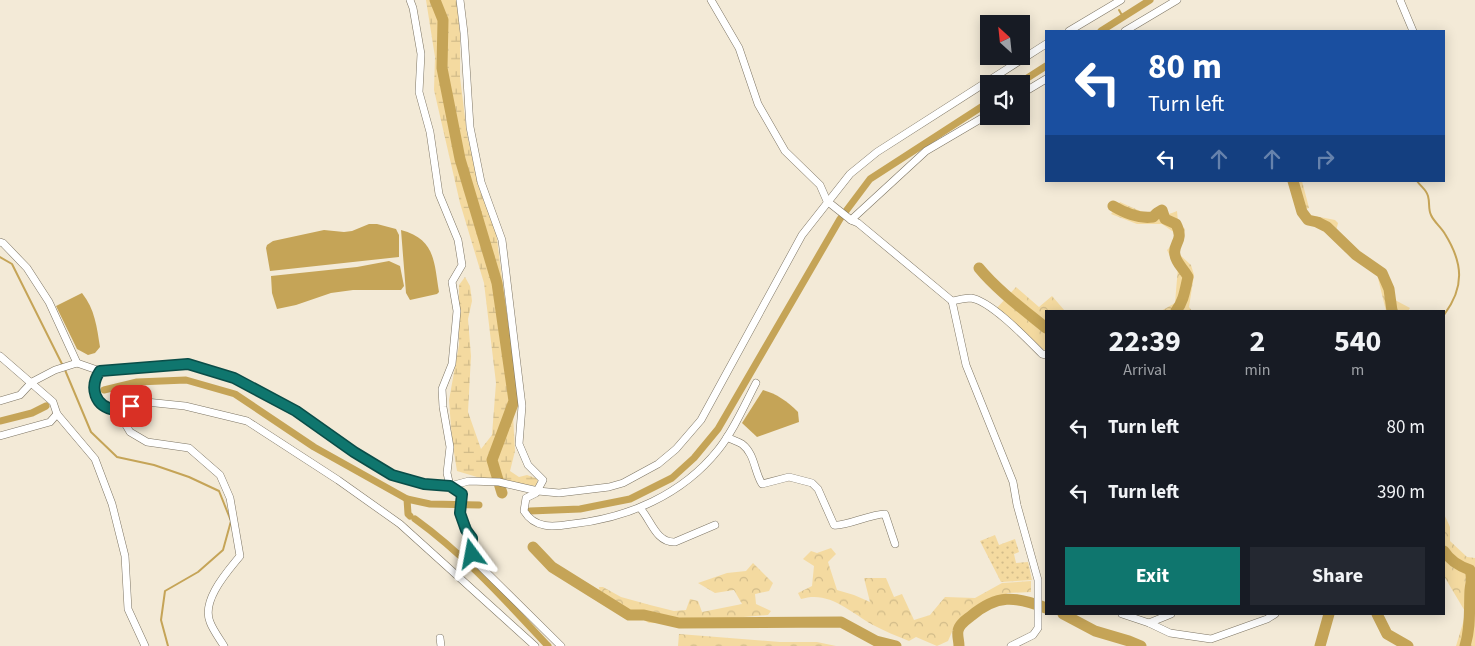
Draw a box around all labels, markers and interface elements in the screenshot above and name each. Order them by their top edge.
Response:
north arrow [980,15,1030,65]
map controls [980,15,1030,125]
text: 80 m [1148,42,1222,92]
icon: left [1065,50,1130,115]
button: sound [980,75,1030,125]
text: Turn left [1148,88,1224,120]
icon: left [1152,145,1180,173]
icon: ahead [1205,145,1233,173]
icon: ahead [1258,145,1286,173]
icon: right [1311,145,1339,173]
text: 22:39 [1109,320,1181,363]
text: 2 [1249,320,1265,363]
text: 540 [1334,320,1381,363]
text: Arrival [1123,359,1166,381]
text: min [1244,359,1270,381]
text: m [1351,359,1364,381]
pin [110,385,152,427]
icon: arrive [117,392,145,420]
icon: left [1065,414,1093,442]
text: Turn left [1108,414,1179,441]
text: 80 m [1387,414,1425,441]
icon: left [1065,479,1093,507]
text: Turn left [1108,479,1179,506]
text: 390 m [1377,479,1425,506]
position arrow [445,527,497,579]
button: Exit [1065,547,1240,605]
button: Share [1250,547,1425,605]

